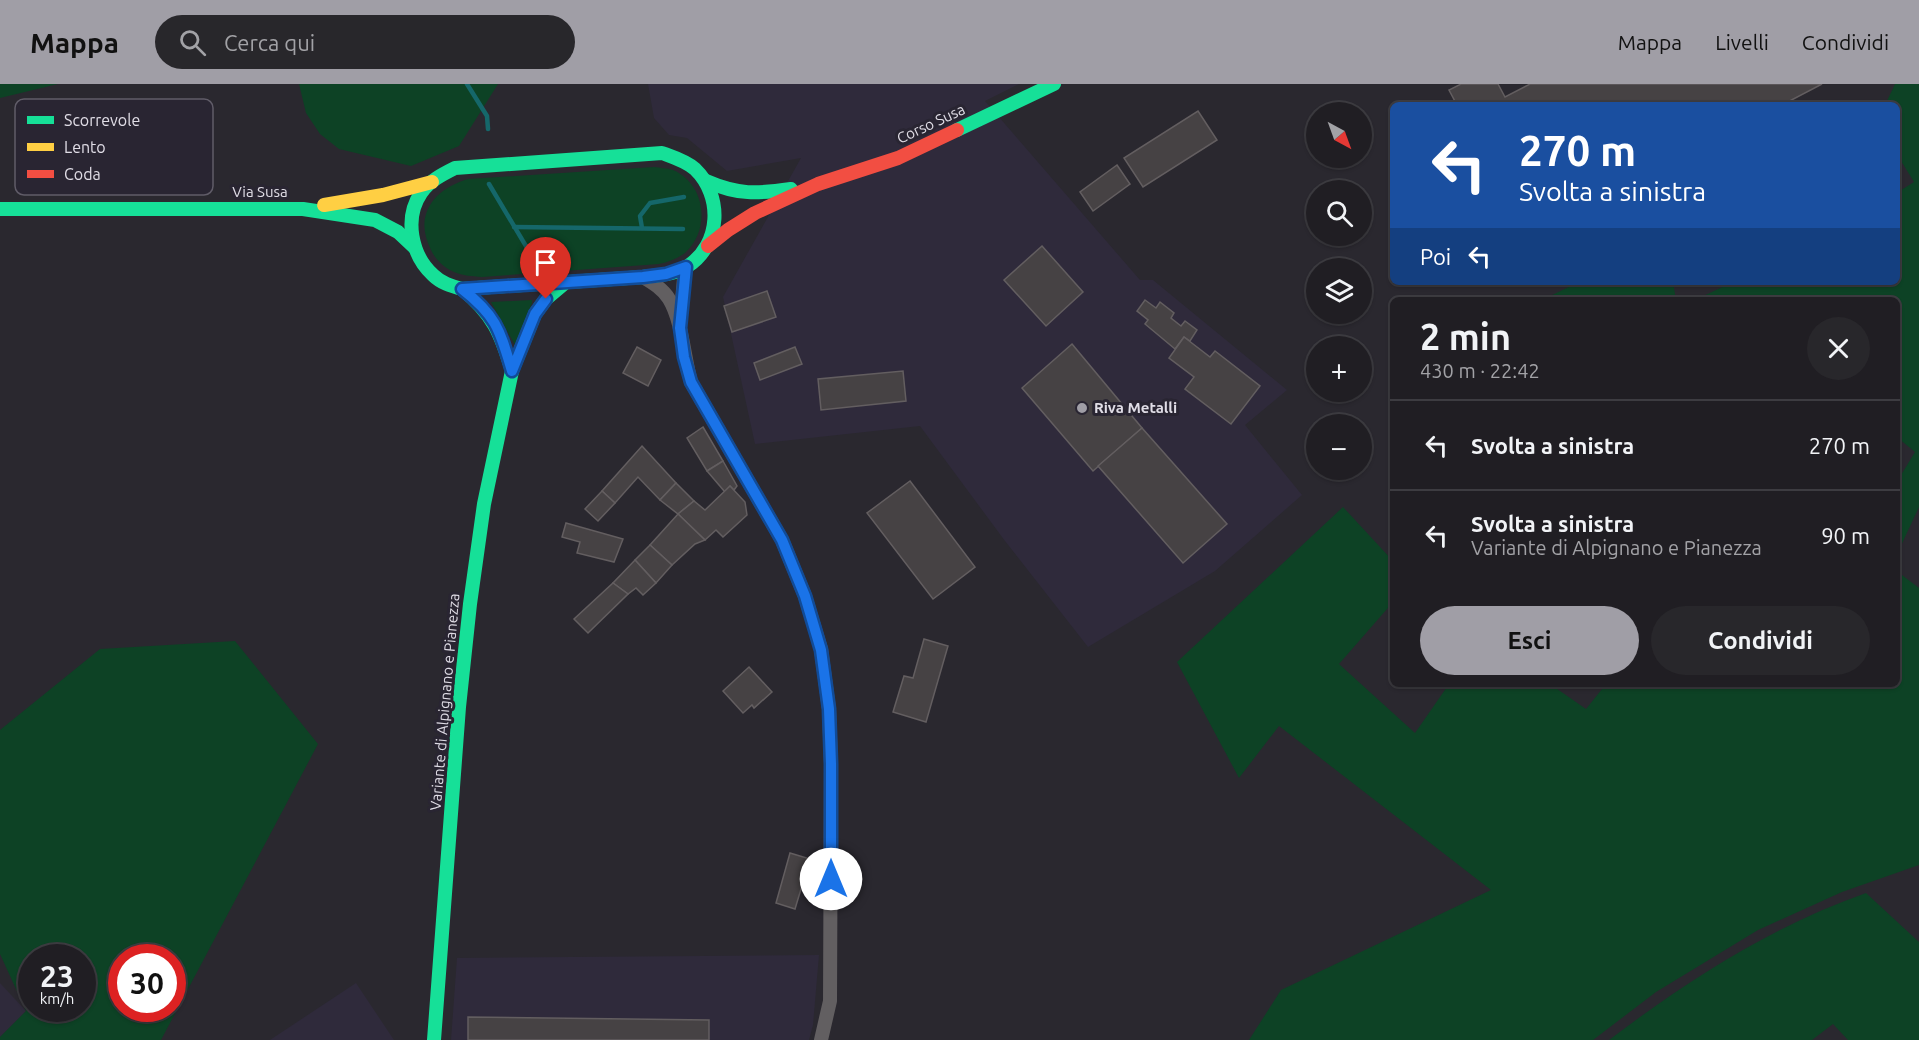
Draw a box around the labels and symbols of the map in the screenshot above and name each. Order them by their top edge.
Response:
legend [15,99,213,195]
street label: Corso Susa [894,100,967,147]
north arrow [1306,102,1372,168]
text: Scorrevole [64,111,140,129]
text: Lento [64,138,106,156]
text: Coda [64,165,101,183]
street label: Via Susa [232,183,288,200]
pin [520,237,571,299]
place label: Riva Metalli [1094,399,1177,416]
marker: Riva Metalli [1075,401,1089,415]
street label: Variante di Alpignano e Pianezza [427,593,462,811]
position arrow [799,847,863,911]
speed limit sign: 30 [108,944,186,1022]

